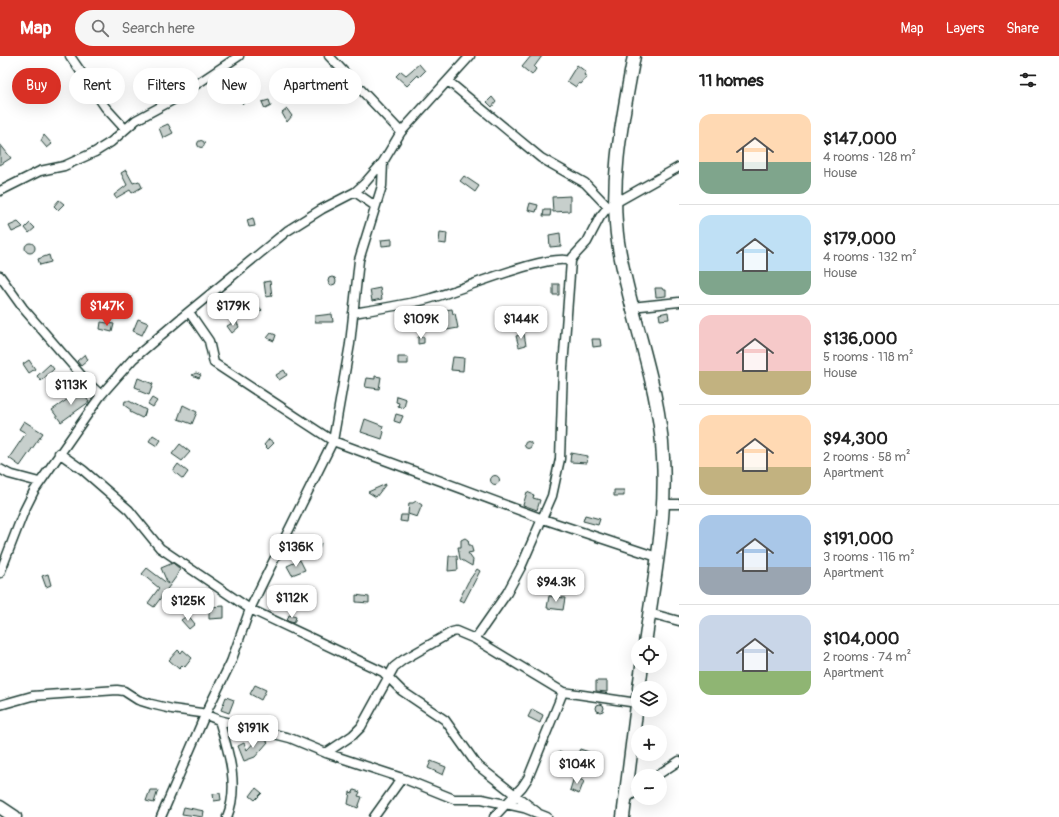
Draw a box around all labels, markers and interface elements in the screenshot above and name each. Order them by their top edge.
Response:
search box [75,10,355,46]
text: Map [20,16,51,40]
icon: search [89,17,111,39]
text: Search here [121,19,195,38]
text: Map [901,20,924,37]
text: Layers [946,20,984,37]
text: Share [1006,20,1039,37]
chip: Buy [12,68,61,104]
chip: Rent [69,68,125,104]
chip: Filters [133,68,199,104]
chip: New [207,68,261,104]
chip: Apartment [269,68,362,104]
icon: filters [1017,69,1039,91]
text: 11 homes [699,70,764,91]
text: $147,000 [823,128,897,149]
icon: home [731,130,779,178]
text: 4 rooms · 128 m² [823,149,916,165]
text: House [823,165,857,181]
text: $179,000 [823,228,896,249]
icon: home [731,231,779,279]
text: 4 rooms · 132 m² [823,249,917,265]
text: House [823,265,857,281]
pin: $147K [79,293,135,327]
pin: $179K [205,293,261,327]
text: $147K [90,298,124,314]
text: $179K [216,298,250,314]
pin: $109K [393,306,449,340]
pin: $144K [493,306,549,340]
text: $109K [403,311,439,327]
text: $144K [503,311,539,327]
text: $136,000 [823,328,897,349]
icon: home [731,331,779,379]
text: 5 rooms · 118 m² [823,349,913,365]
text: House [823,365,857,381]
pin: $113K [43,372,99,406]
text: $113K [55,377,87,393]
text: $94,300 [823,428,888,449]
icon: home [731,431,779,479]
text: 2 rooms · 58 m² [823,449,910,465]
text: Apartment [823,465,884,481]
text: $191,000 [823,528,893,549]
icon: home [731,531,779,579]
pin: $136K [268,534,324,568]
text: $136K [279,539,313,555]
text: 3 rooms · 116 m² [823,549,915,565]
text: Apartment [823,565,884,581]
pin: $94.3K [523,569,589,603]
text: $94.3K [536,574,576,590]
pin: $112K [264,585,320,619]
pin: $125K [160,588,216,622]
text: $112K [276,590,308,606]
text: $125K [171,593,205,609]
text: $104,000 [823,628,899,649]
icon: home [731,631,779,679]
map controls [631,637,667,805]
button: locate [631,637,667,673]
text: 2 rooms · 74 m² [823,649,911,665]
text: Apartment [823,665,884,681]
button: layers [631,681,667,717]
pin: $191K [225,715,281,749]
text: $191K [237,720,269,736]
button: + [631,725,667,761]
pin: $104K [549,751,605,785]
text: $104K [559,756,595,772]
button: − [631,769,667,805]

